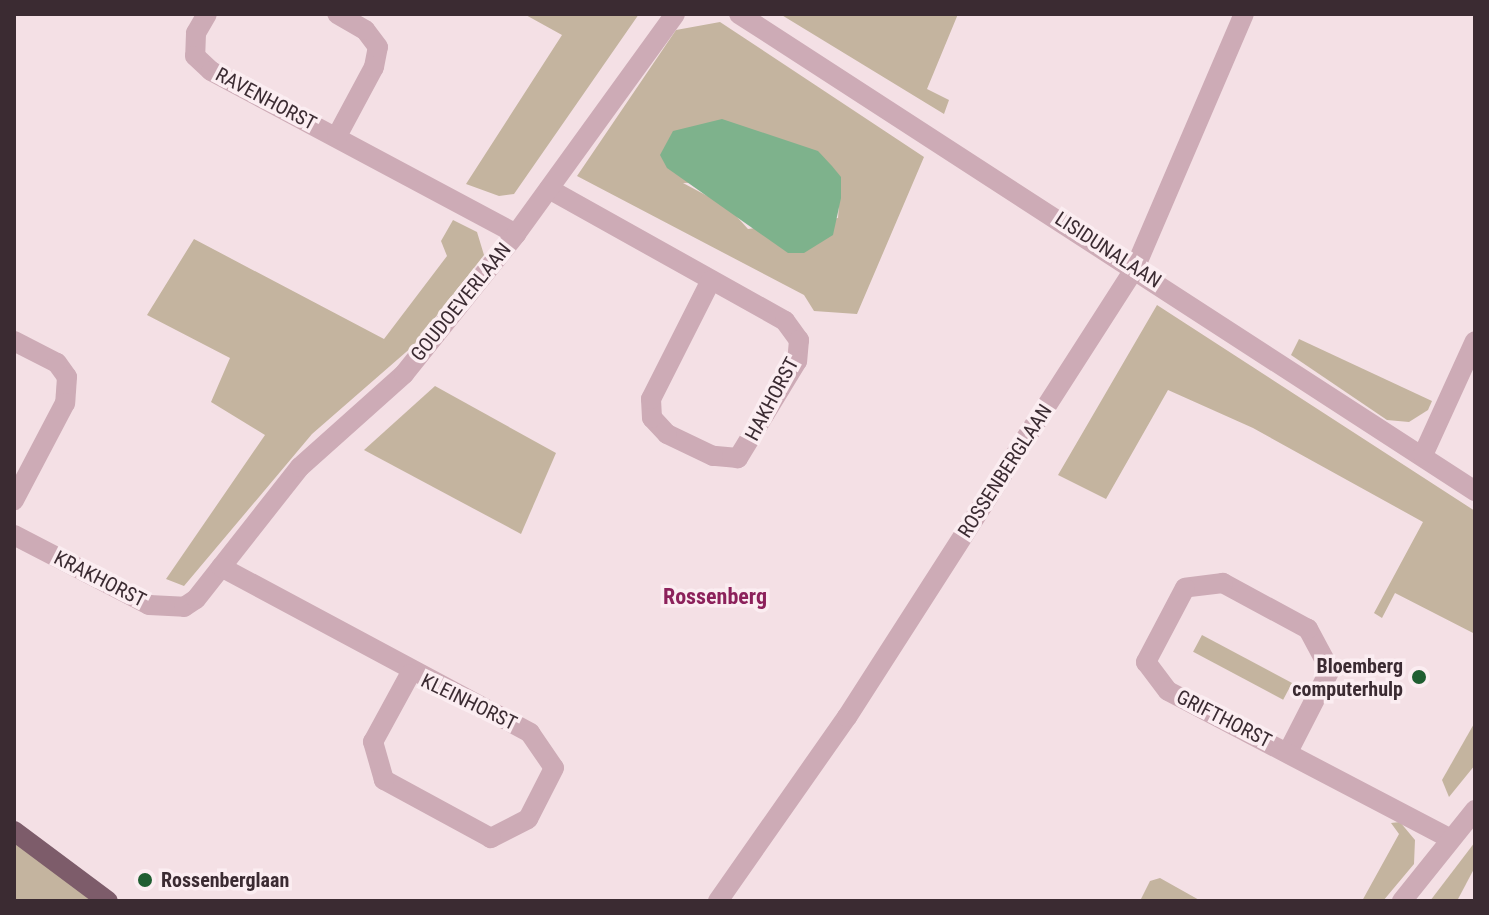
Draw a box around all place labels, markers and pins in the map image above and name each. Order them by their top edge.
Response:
place label: Bloemberg computerhulp [1292,654,1403,701]
marker: Bloemberg computerhulp [1410,668,1428,686]
place label: Rossenberglaan [161,868,289,892]
marker: Rossenberglaan [136,871,154,889]

